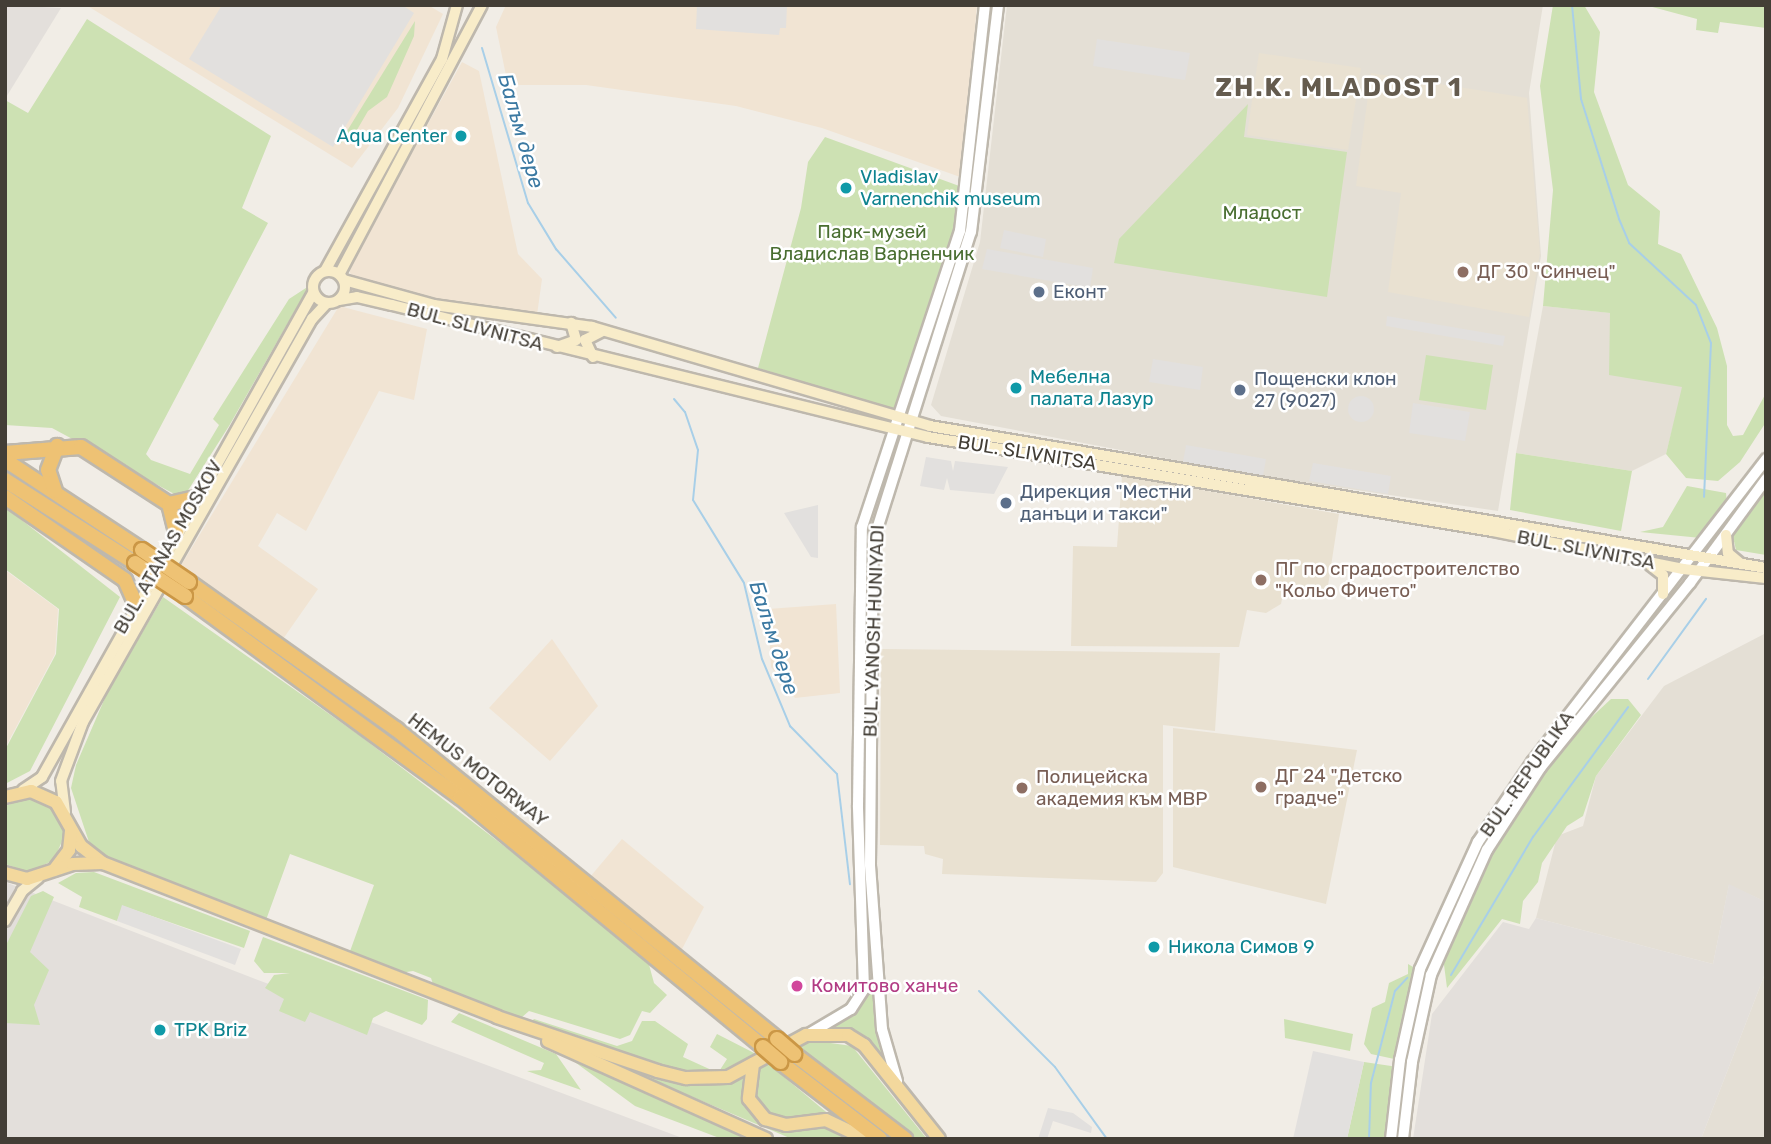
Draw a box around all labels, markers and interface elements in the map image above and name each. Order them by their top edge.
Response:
water label: Балъм дере [493,71,549,191]
district label: ZH.K. MLADOST 1 [1217,72,1461,104]
place label: Aqua Center [337,125,447,147]
marker: Aqua Center [453,128,469,144]
place label: Vladislav Varnenchik museum [860,166,1041,210]
marker: Vladislav Varnenchik museum [838,180,854,196]
park label: Младост [1222,202,1302,224]
park label: Парк-музей Владислав Варненчик [770,221,974,265]
place label: ДГ 30 "Синчец" [1477,261,1616,283]
marker: ДГ 30 "Синчец" [1455,264,1471,280]
place label: Еконт [1053,281,1106,303]
marker: Еконт [1031,284,1047,300]
street label: BUL. SLIVNITSA [404,298,546,356]
place label: Мебелна палата Лазур [1030,366,1153,410]
place label: Пощенски клон 27 (9027) [1254,368,1397,412]
marker: Мебелна палата Лазур [1008,380,1024,396]
marker: Пощенски клон 27 (9027) [1232,382,1248,398]
street label: BUL. SLIVNITSA [956,431,1098,475]
street label: BUL. ATANAS MOSKOV [109,456,227,638]
place label: Дирекция "Местни данъци и такси" [1020,481,1192,525]
marker: Дирекция "Местни данъци и такси" [998,495,1014,511]
street label: BUL. YANOSH HUNIYADI [859,524,889,738]
street label: BUL. SLIVNITSA [1515,525,1657,575]
place label: ПГ по сградостроителство "Кольо Фичето" [1275,558,1520,602]
marker: ПГ по сградостроителство "Кольо Фичето" [1253,572,1269,588]
water label: Балъм дере [744,578,804,698]
street label: BUL. REPUBLIKA [1475,707,1579,841]
street label: HEMUS MOTORWAY [403,708,553,832]
place label: ДГ 24 "Детско градче" [1275,765,1403,809]
place label: Полицейска академия към МВР [1036,766,1207,810]
marker: ДГ 24 "Детско градче" [1253,779,1269,795]
marker: Полицейска академия към МВР [1014,780,1030,796]
place label: Никола Симов 9 [1168,936,1314,958]
marker: Никола Симов 9 [1146,939,1162,955]
place label: Комитово ханче [811,975,958,997]
marker: Комитово ханче [789,978,805,994]
place label: TPK Briz [174,1019,247,1041]
marker: TPK Briz [152,1022,168,1038]

